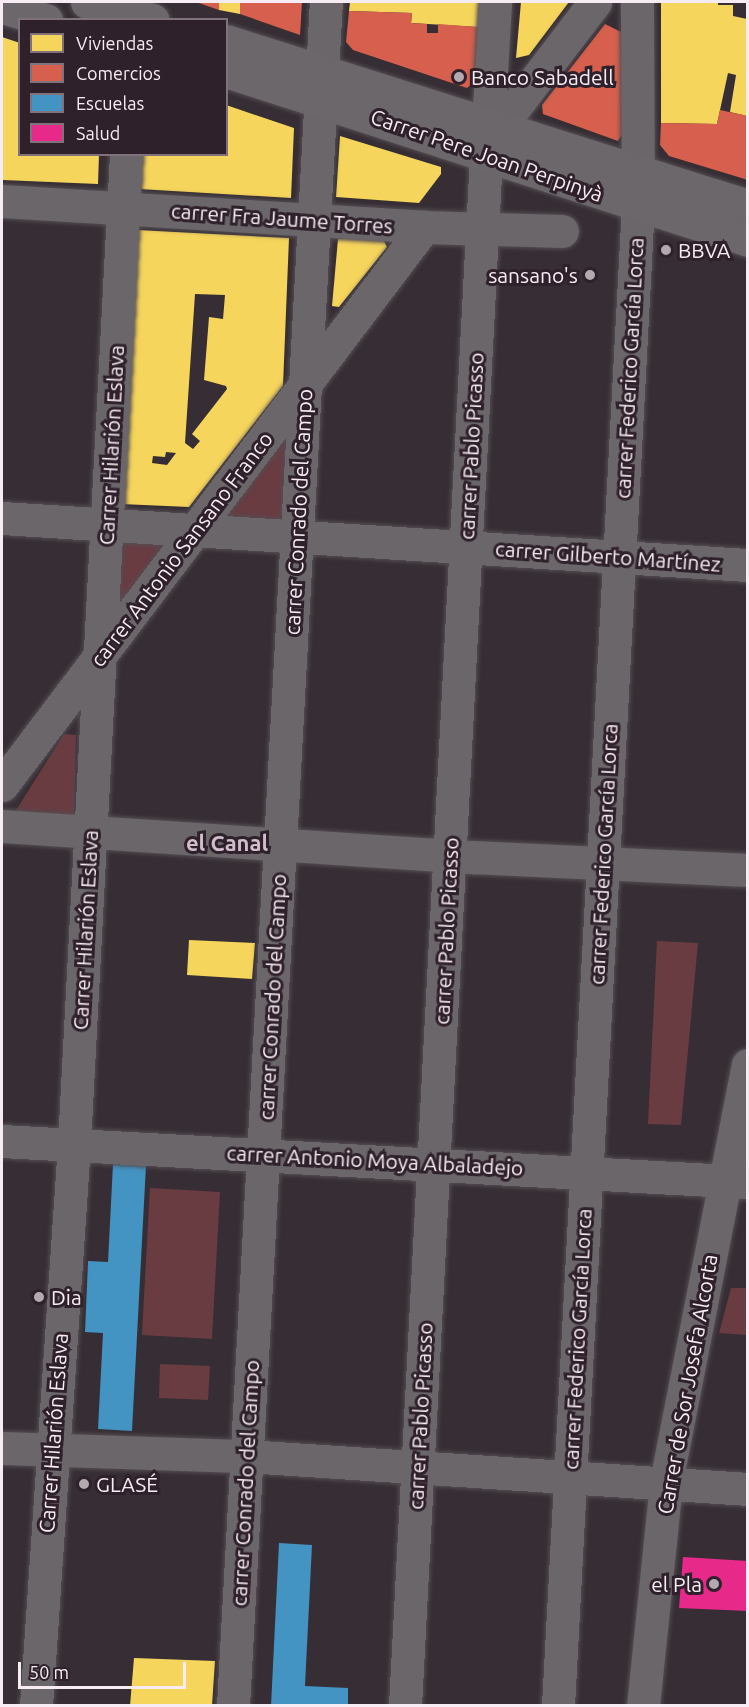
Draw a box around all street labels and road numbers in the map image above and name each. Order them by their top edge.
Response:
street label: Carrer Pere Joan Perpinyà [368,103,606,207]
street label: carrer Fra Jaume Torres [170,198,394,238]
street label: carrer Federico García Lorca [610,237,648,499]
street label: Carrer Hilarión Eslava [93,344,129,546]
street label: carrer Pablo Picasso [454,352,488,540]
street label: carrer Conrado del Campo [279,388,317,636]
street label: carrer Antonio Sansano Franco [84,427,278,671]
street label: carrer Gilberto Martínez [494,536,722,576]
street label: carrer Federico García Lorca [584,723,622,985]
street label: Carrer Hilarión Eslava [67,829,103,1031]
street label: carrer Pablo Picasso [429,837,463,1025]
street label: carrer Conrado del Campo [253,873,291,1121]
street label: carrer Antonio Moya Albaladejo [226,1140,524,1180]
street label: carrer Federico García Lorca [558,1208,596,1470]
street label: Carrer de Sor Josefa Alcorta [652,1252,722,1516]
street label: carrer Pablo Picasso [403,1322,437,1510]
street label: Carrer Hilarión Eslava [33,1332,73,1534]
street label: carrer Conrado del Campo [226,1359,264,1607]

